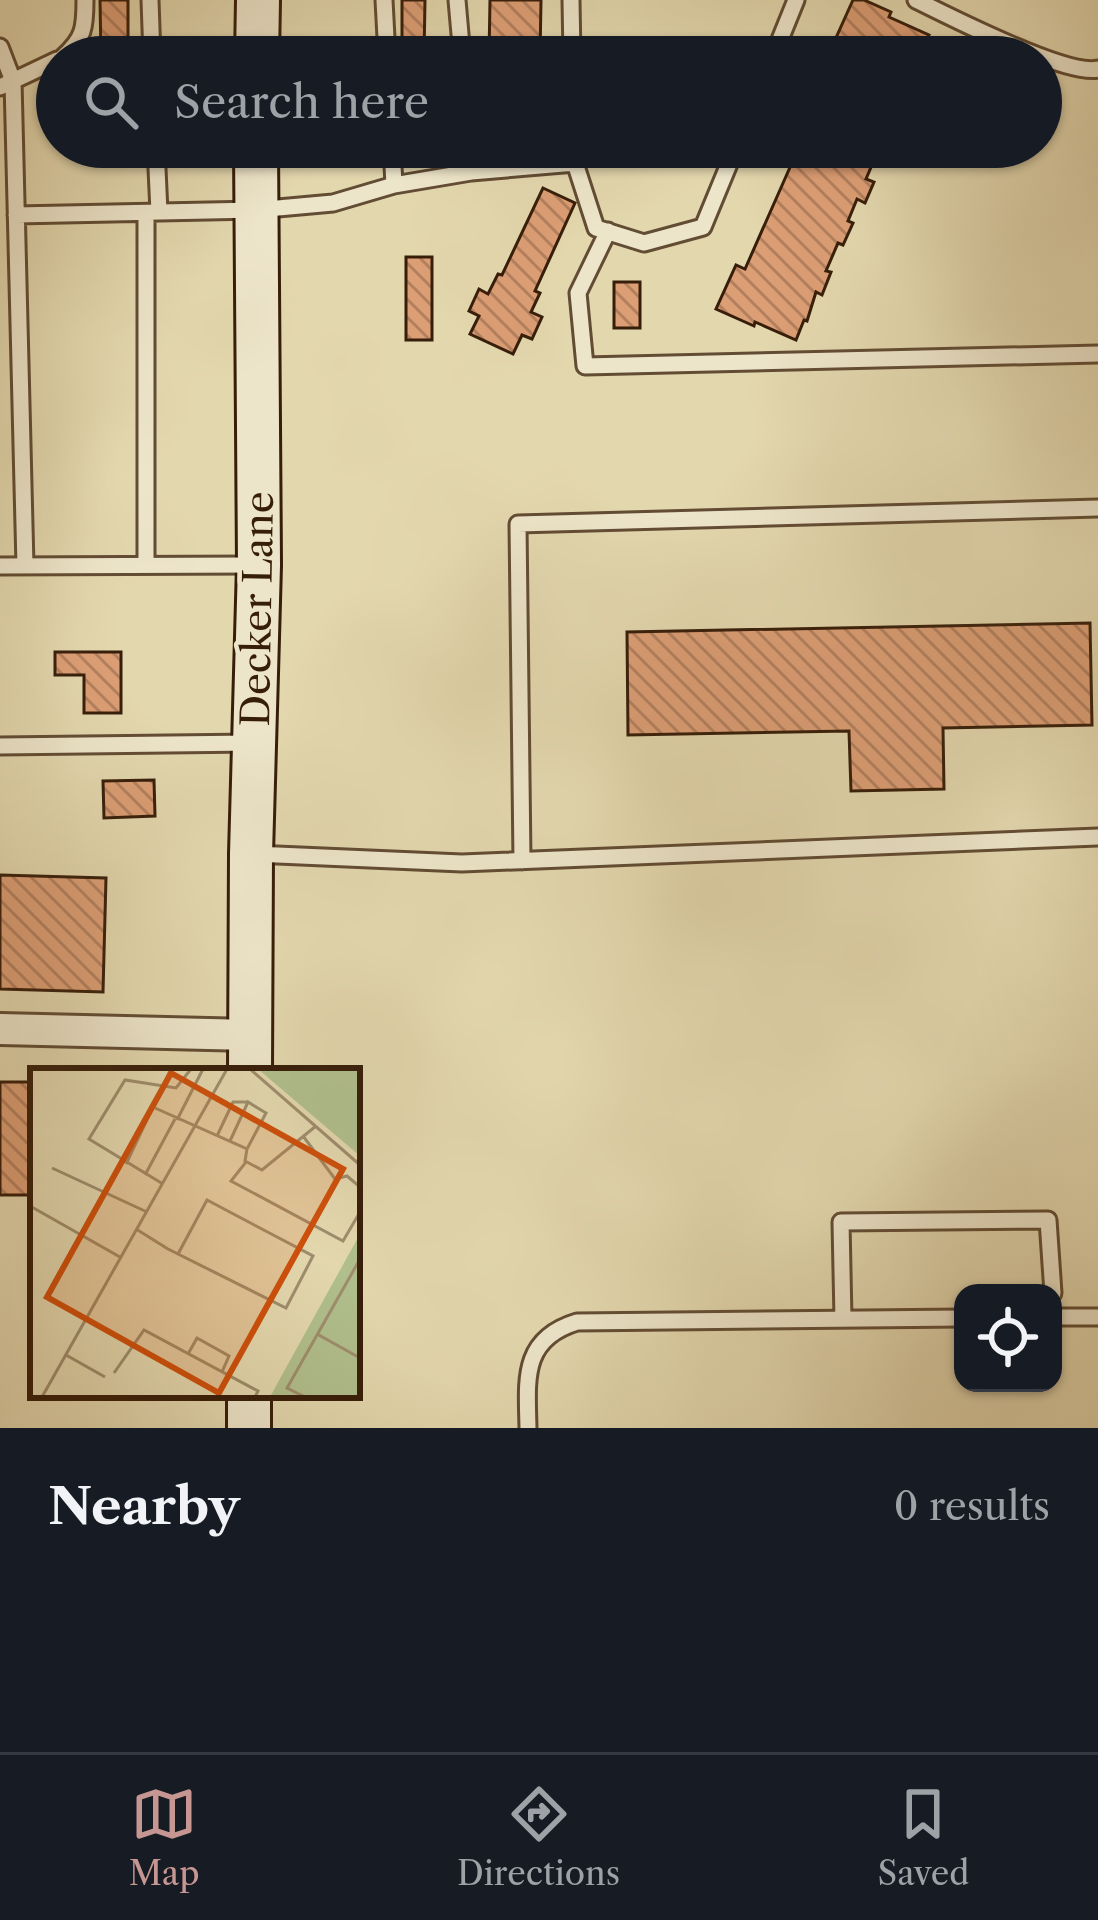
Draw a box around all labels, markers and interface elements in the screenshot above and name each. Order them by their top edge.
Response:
search box [36,36,1062,168]
icon: search [78,69,144,135]
text: Search here [174,74,429,130]
street label: Decker Lane [231,491,283,727]
inset map [30,1068,360,1398]
map controls [954,1284,1062,1392]
button: locate [954,1284,1062,1392]
text: Nearby [48,1475,240,1537]
text: 0 results [894,1482,1050,1530]
tab: Map [129,1781,200,1894]
tab: Directions [457,1781,620,1894]
tab: Saved [878,1781,969,1894]

